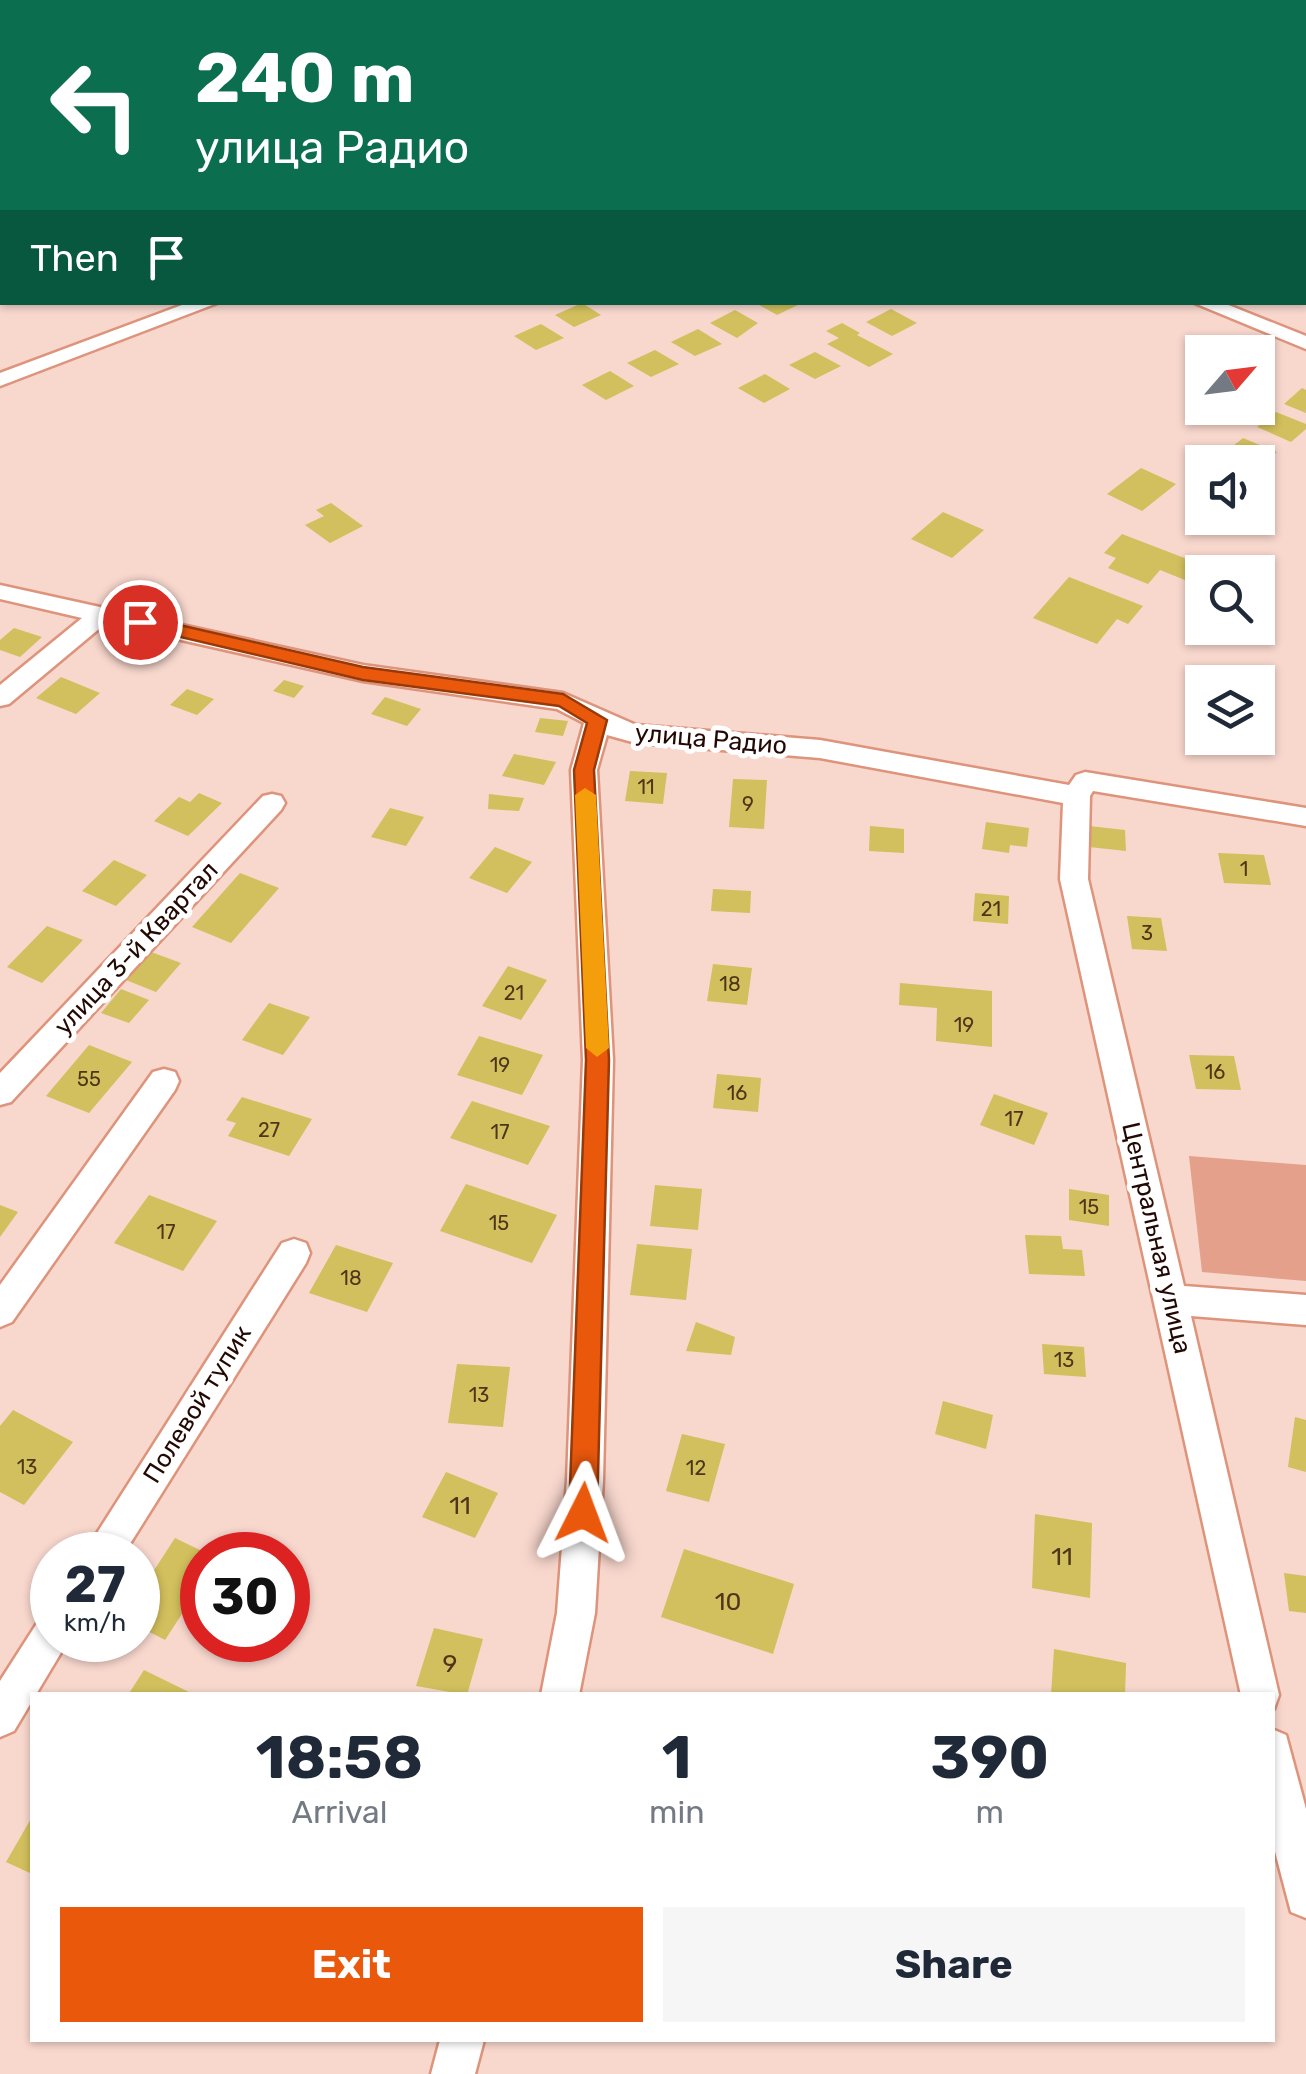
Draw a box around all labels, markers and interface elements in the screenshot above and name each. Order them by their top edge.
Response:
text: 240 m [195,37,415,120]
icon: left [30,40,160,170]
text: улица Радио [195,121,469,174]
icon: arrive [139,230,194,285]
text: Then [30,235,119,281]
north arrow [1185,335,1275,425]
map controls [1185,335,1275,755]
button: sound [1185,445,1275,535]
button: search [1185,555,1275,645]
pin [98,580,183,665]
icon: arrive [113,595,168,650]
button: layers [1185,665,1275,755]
street label: улица Радио [634,718,788,760]
house number: 11 [637,775,655,799]
house number: 9 [742,792,754,816]
street label: улица 3-й Квартал [48,855,224,1041]
house number: 1 [1240,857,1248,881]
house number: 21 [981,897,1001,921]
house number: 3 [1141,921,1153,945]
house number: 18 [719,972,741,996]
house number: 21 [504,981,524,1005]
house number: 19 [954,1013,974,1037]
house number: 19 [490,1053,510,1077]
house number: 16 [1205,1060,1225,1084]
house number: 55 [77,1067,101,1091]
house number: 16 [727,1081,747,1105]
house number: 17 [1005,1107,1023,1131]
house number: 27 [258,1118,280,1142]
street label: Центральная улица [1116,1119,1198,1357]
house number: 17 [491,1120,509,1144]
house number: 15 [1079,1195,1099,1219]
house number: 15 [489,1211,509,1235]
house number: 17 [157,1220,175,1244]
house number: 18 [340,1266,362,1290]
street label: Полевой тупик [137,1320,257,1488]
house number: 13 [1054,1348,1074,1372]
house number: 13 [469,1383,489,1407]
house number: 13 [17,1455,37,1479]
house number: 12 [686,1456,706,1480]
position arrow [531,1461,635,1565]
house number: 11 [449,1491,471,1520]
speed limit sign: 30 [180,1532,310,1662]
house number: 11 [1051,1542,1073,1571]
text: 27 [64,1555,126,1615]
house number: 10 [715,1587,741,1616]
text: km/h [64,1608,126,1637]
house number: 9 [443,1649,457,1678]
text: 18:58 [256,1722,423,1793]
text: 1 [662,1722,692,1793]
text: 390 [930,1722,1049,1793]
text: Arrival [291,1793,388,1831]
text: min [649,1793,705,1831]
text: m [976,1793,1004,1831]
button: Exit [60,1907,643,2022]
button: Share [663,1907,1245,2022]

